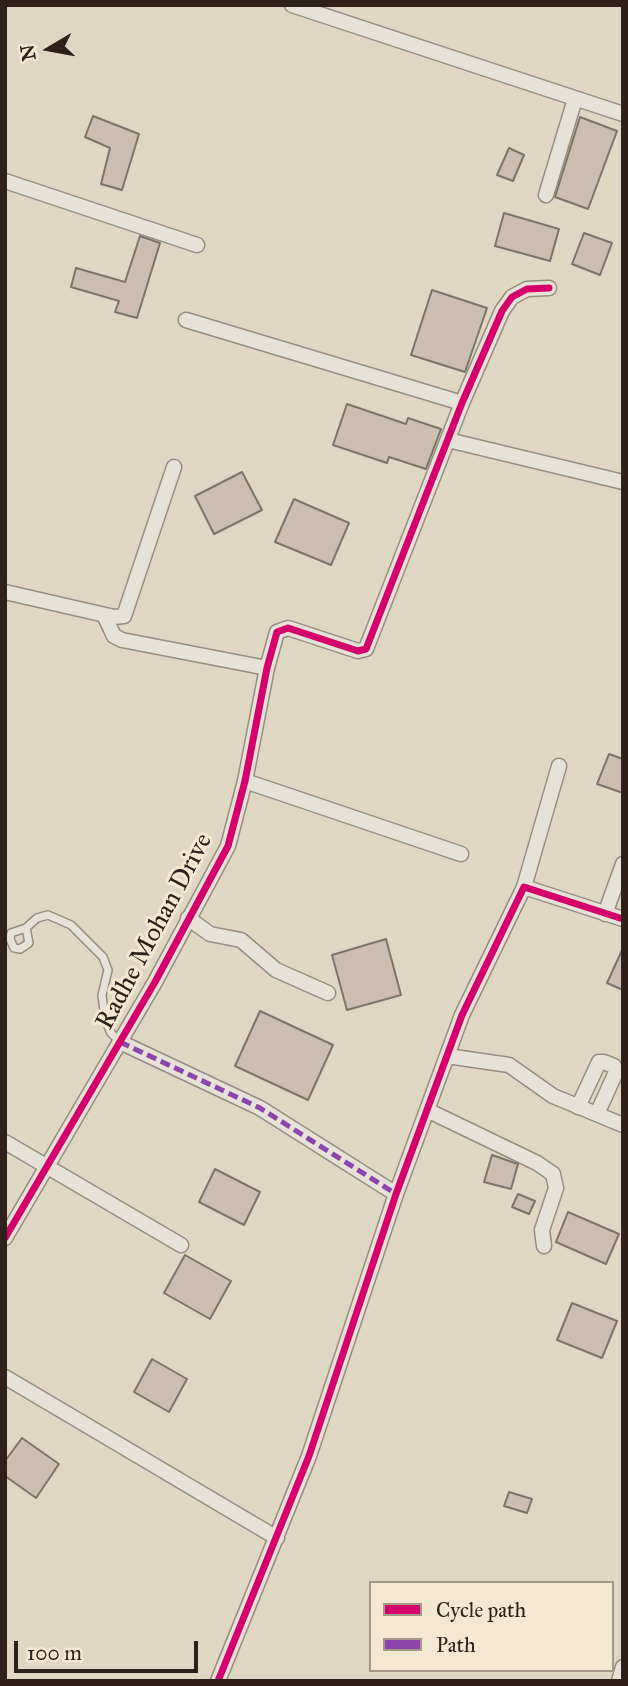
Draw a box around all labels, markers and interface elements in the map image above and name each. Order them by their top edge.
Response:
north arrow [14,14,84,84]
text: N [15,43,41,63]
street label: Radhe Mohan Drive [90,828,220,1036]
legend [369,1581,614,1672]
text: Cycle path [436,1597,526,1623]
scale bar [18,1626,201,1670]
text: Path [436,1632,476,1658]
text: 100 m [27,1640,82,1666]

